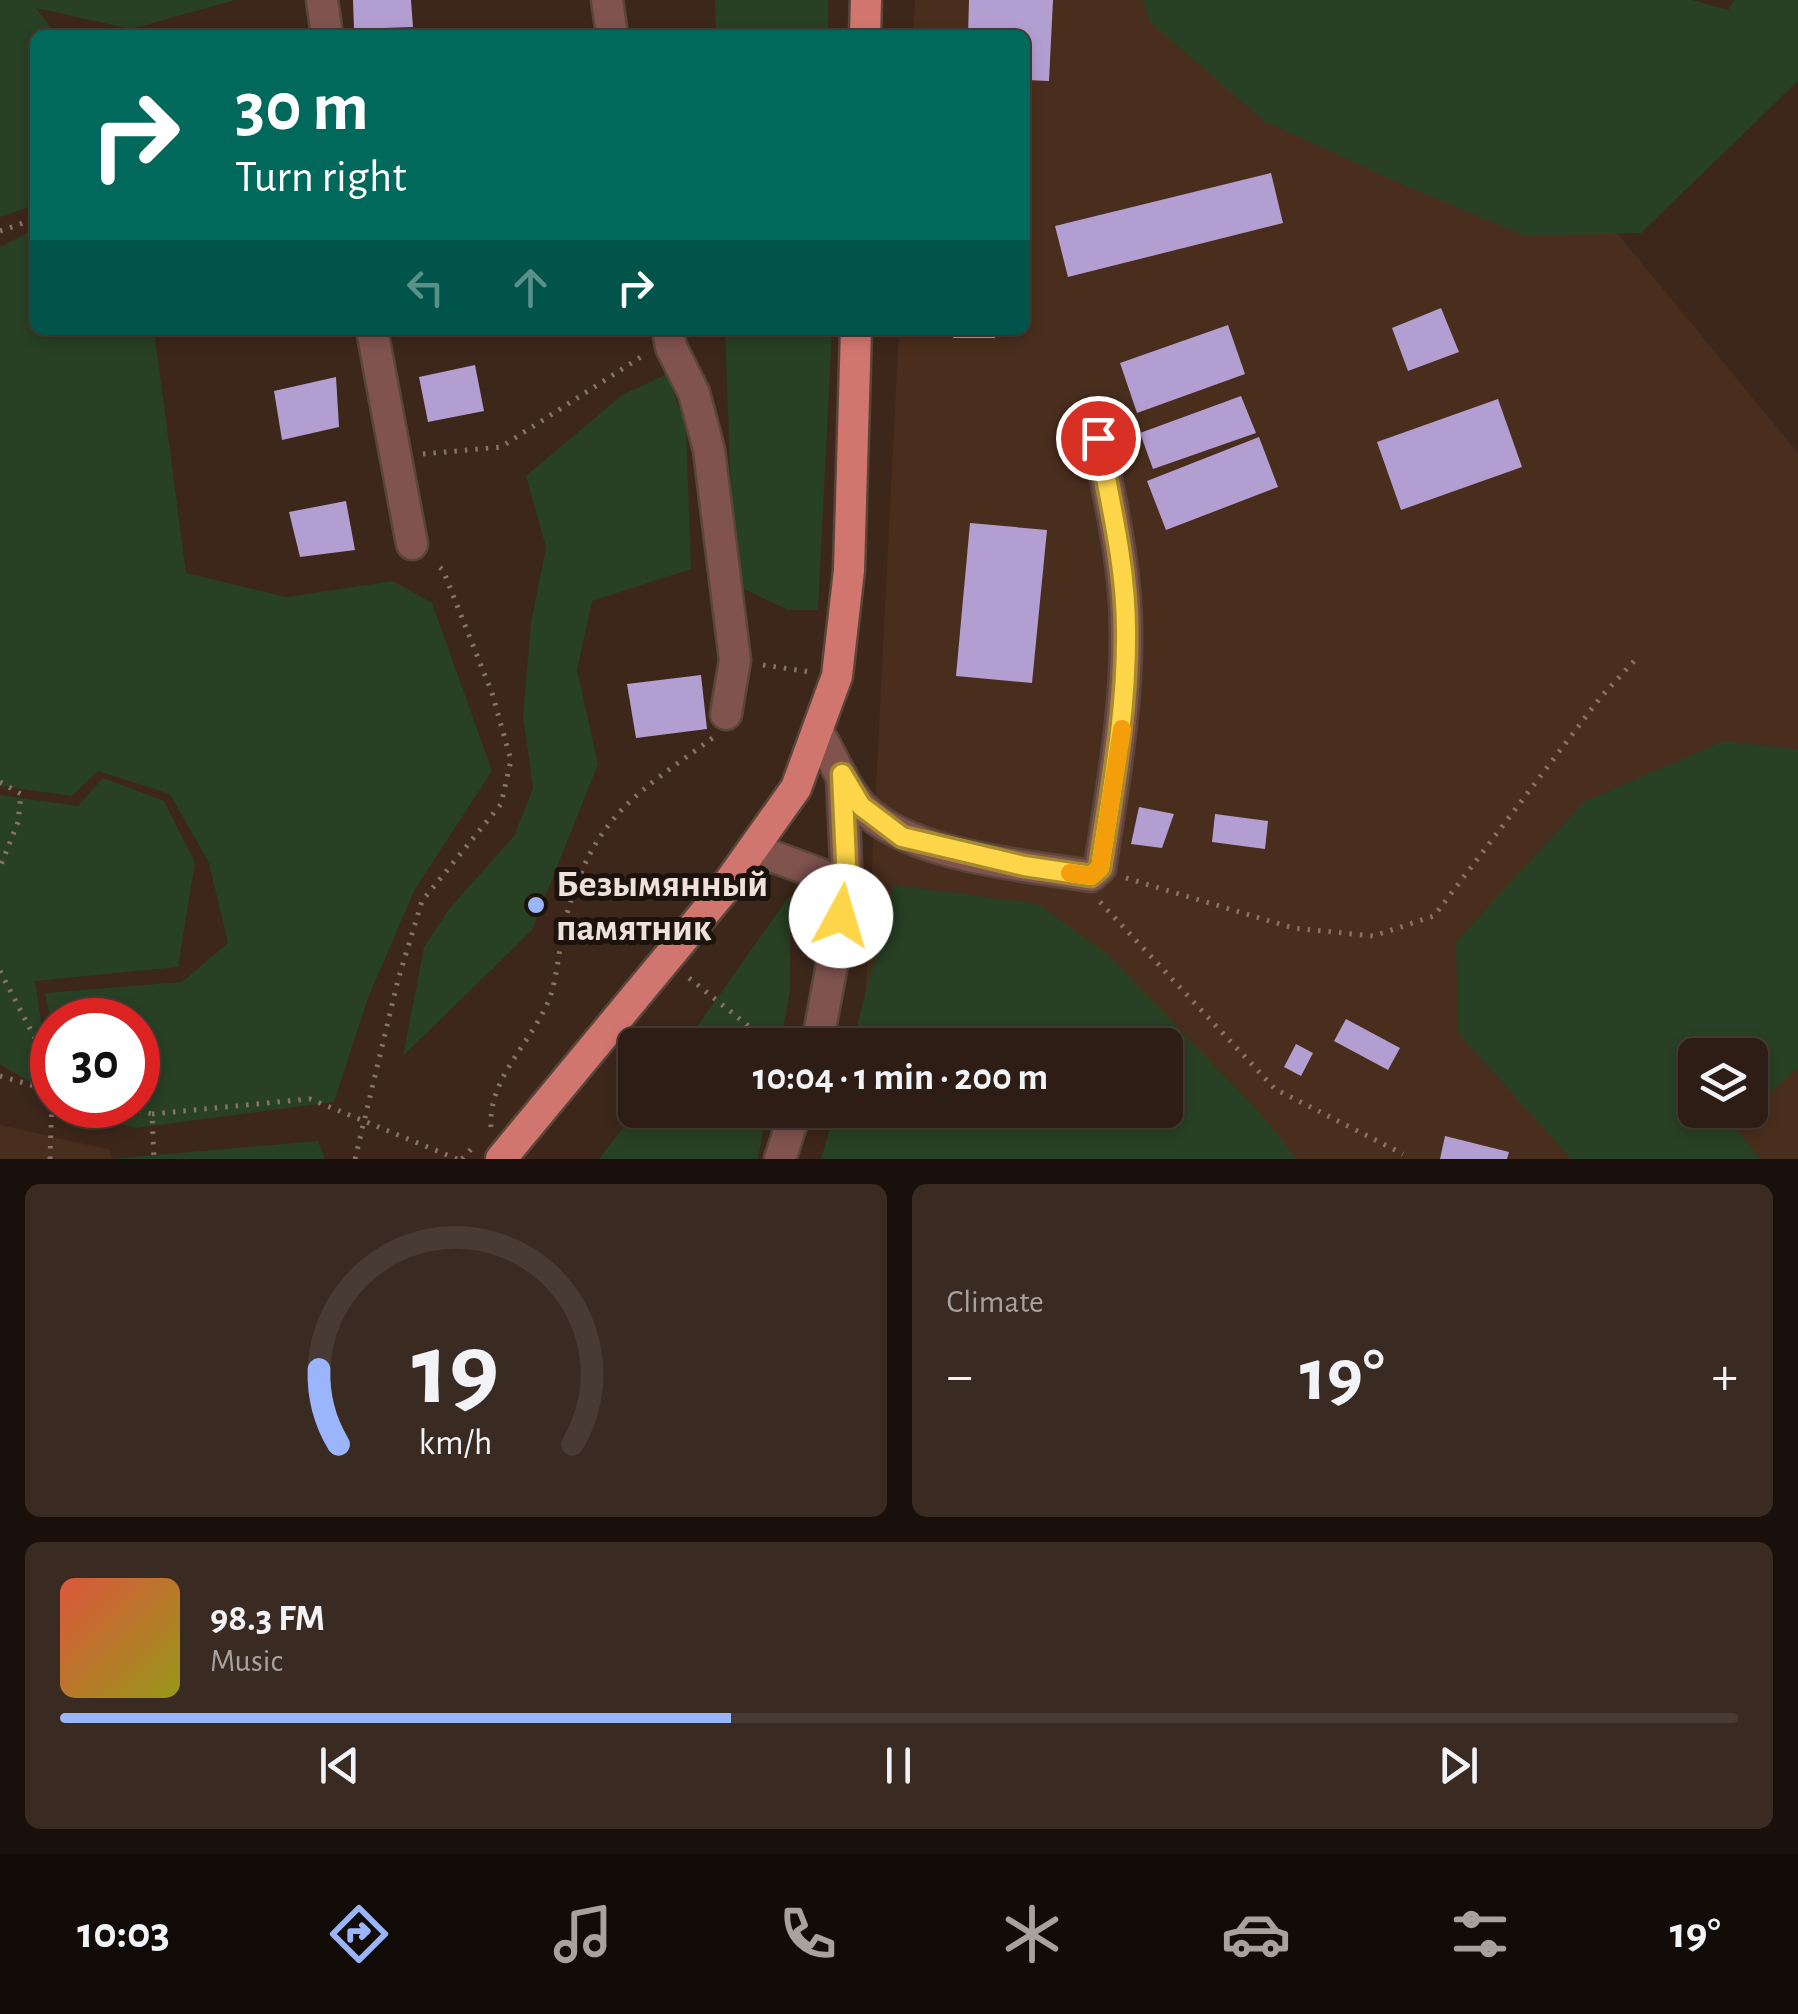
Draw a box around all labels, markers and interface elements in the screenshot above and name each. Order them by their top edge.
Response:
icon: right [70,70,200,200]
text: 30 m [235,73,369,143]
text: Turn right [235,155,407,200]
icon: left [398,260,453,315]
icon: ahead [503,260,558,315]
icon: right [608,260,663,315]
pin [1056,396,1141,481]
icon: arrive [1071,411,1126,466]
position arrow [789,864,893,968]
place label: Безымянный памятник [556,866,768,948]
marker: Безымянный памятник [525,894,547,916]
speed limit sign: 30 [30,998,160,1128]
map controls [1678,1038,1768,1128]
button: layers [1678,1038,1768,1128]
text: 10:04 · 1 min · 200 m [753,1059,1048,1097]
text: Climate [947,1286,1044,1318]
text: 19 [412,1319,500,1423]
text: 19° [1300,1339,1385,1414]
text: − [947,1349,973,1404]
text: + [1712,1349,1738,1404]
text: km/h [419,1425,493,1461]
text: 98.3 FM [210,1600,325,1638]
text: Music [210,1645,283,1677]
icon: previous [312,1738,367,1793]
icon: pause [871,1738,926,1793]
icon: next [1431,1738,1486,1793]
icon: directions [324,1899,394,1969]
icon: music [548,1899,618,1969]
icon: phone [773,1899,843,1969]
icon: climate [997,1899,1067,1969]
icon: car [1221,1899,1291,1969]
icon: filters [1445,1899,1515,1969]
text: 10:03 [77,1911,170,1956]
text: 19° [1670,1911,1721,1956]

